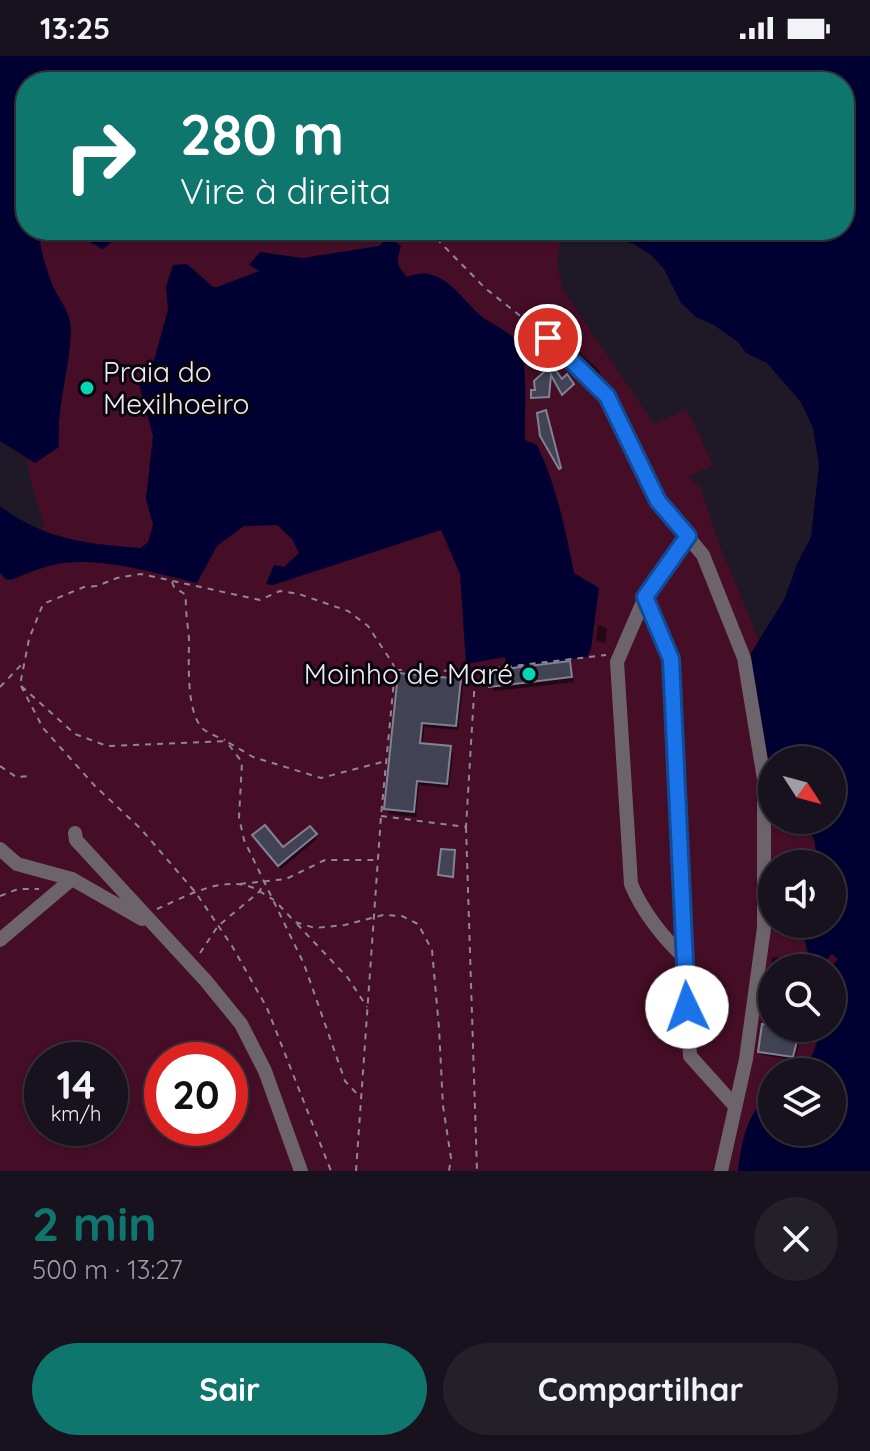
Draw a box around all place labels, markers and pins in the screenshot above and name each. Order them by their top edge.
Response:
pin [514,304,582,372]
place label: Praia do Mexilhoeiro [103,354,249,421]
marker: Praia do Mexilhoeiro [78,379,96,397]
place label: Moinho de Maré [304,656,513,691]
marker: Moinho de Maré [520,665,538,683]

